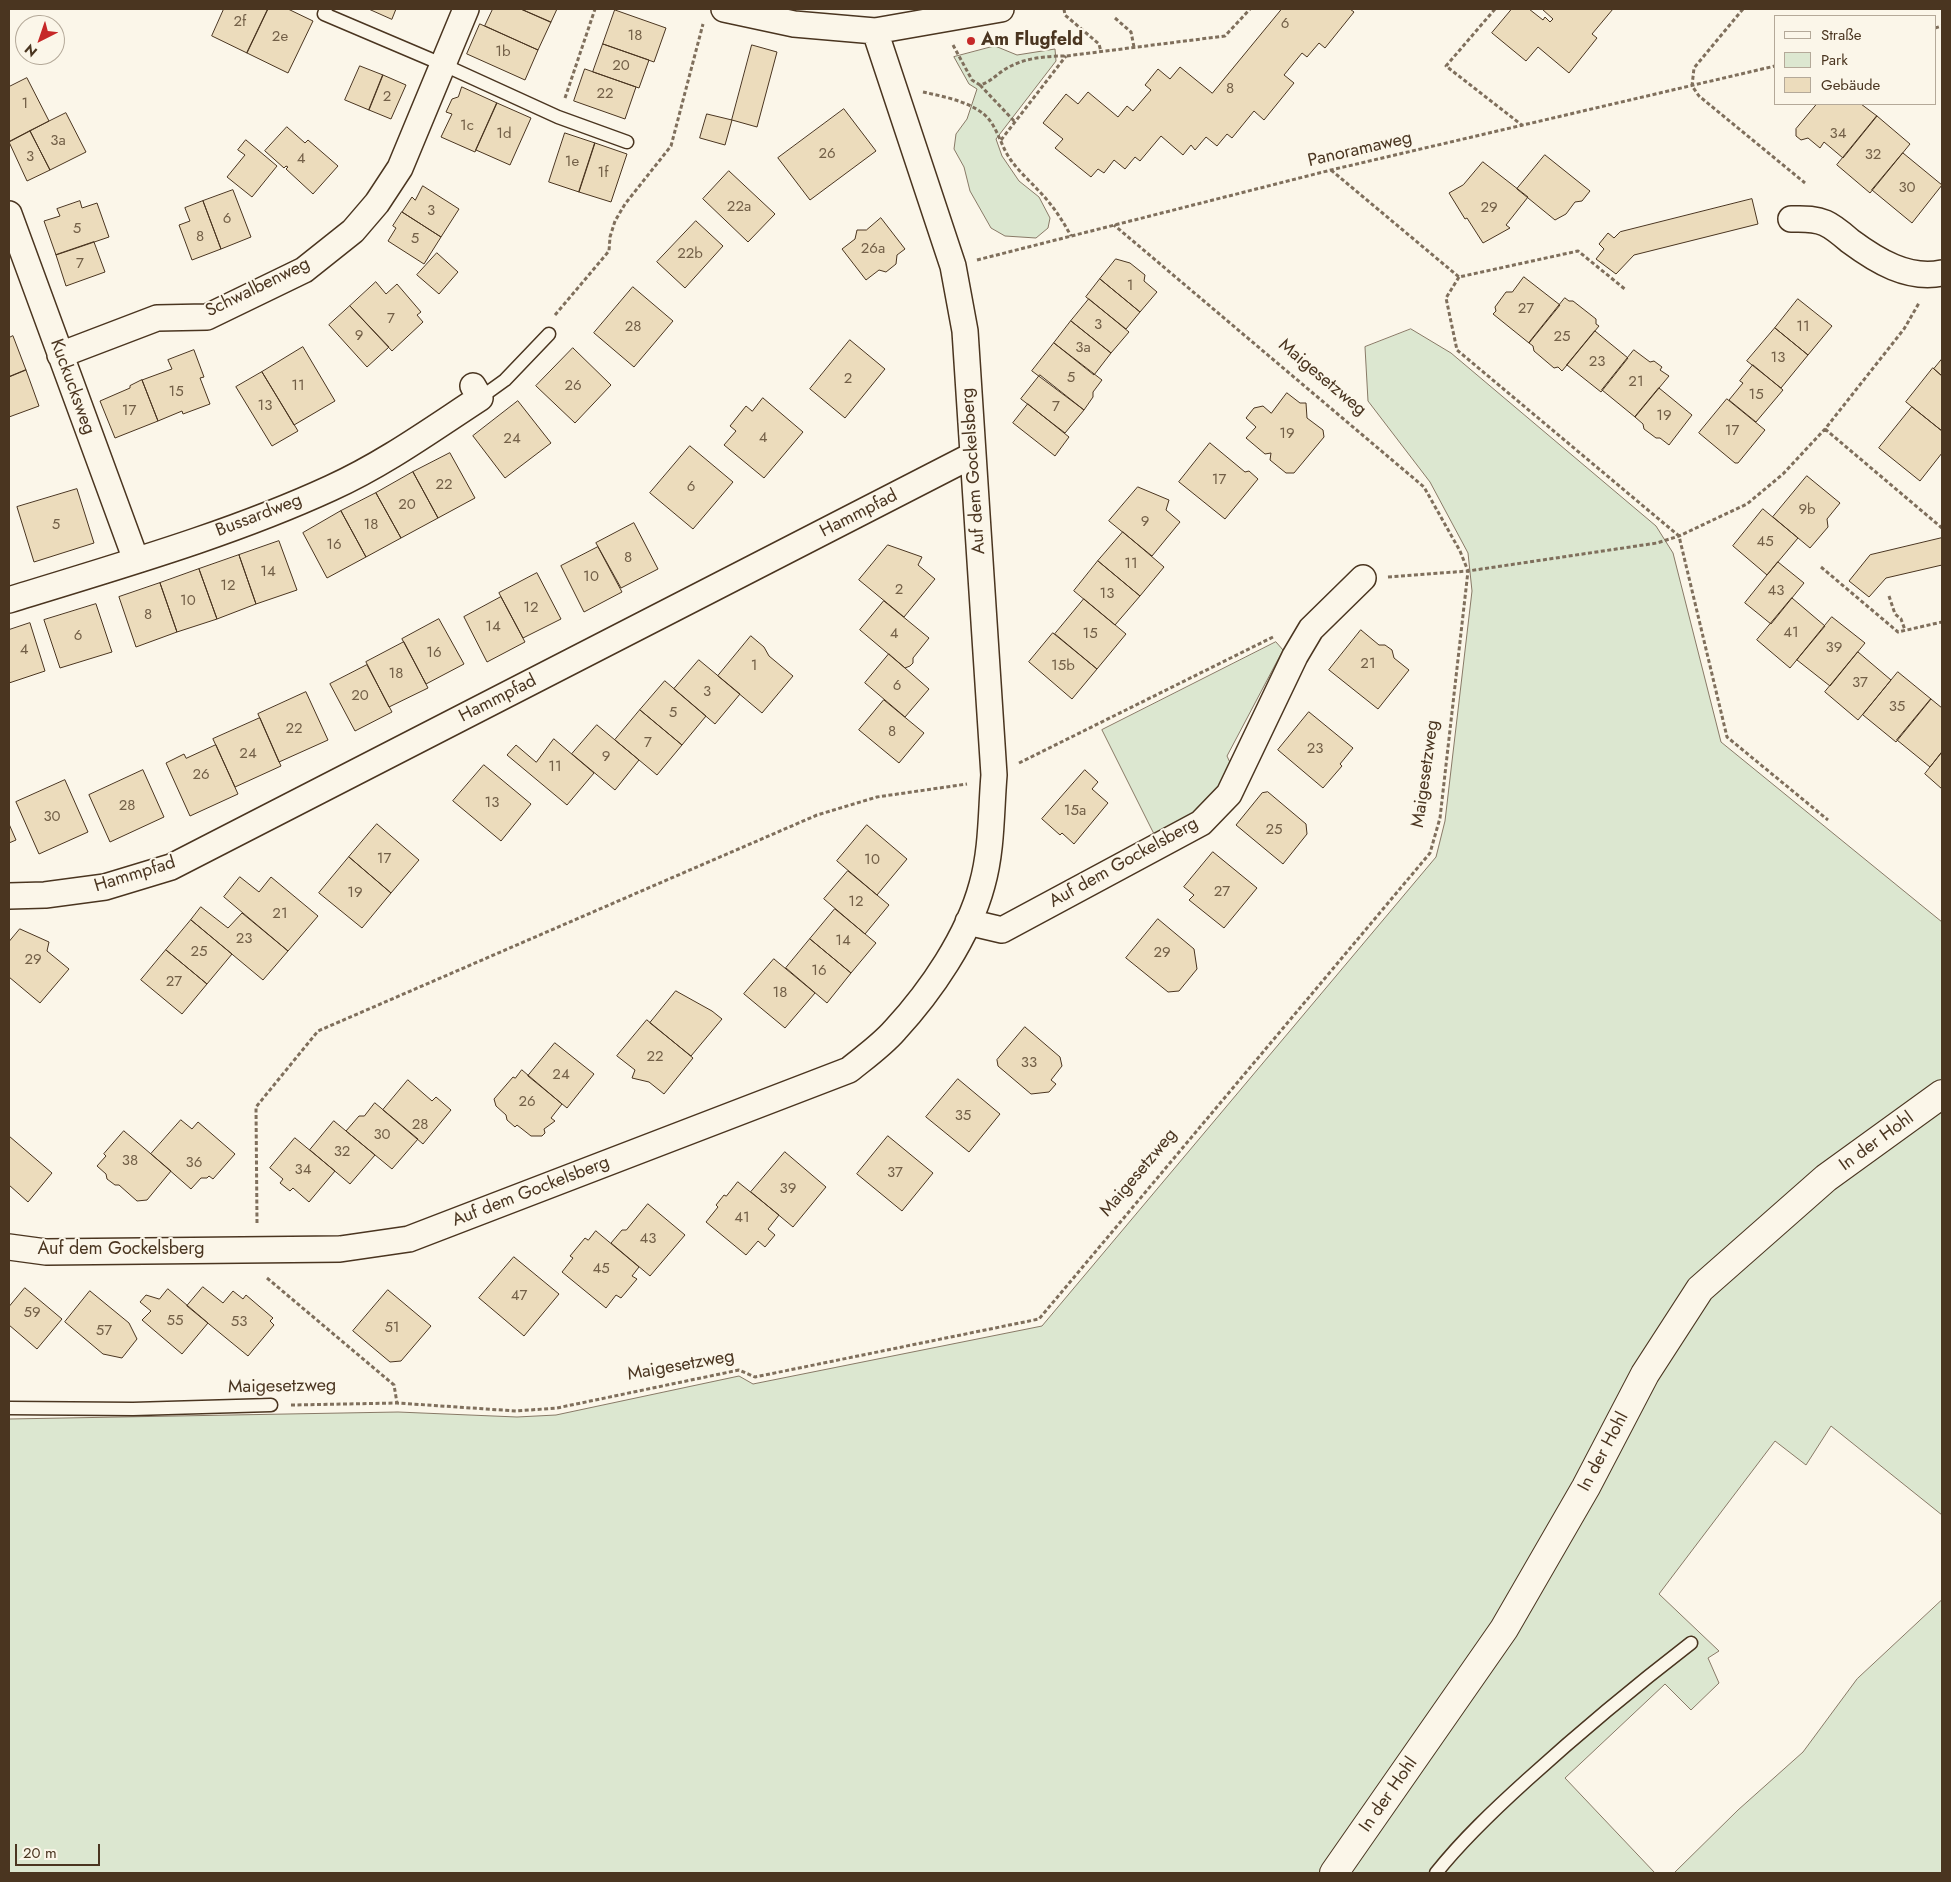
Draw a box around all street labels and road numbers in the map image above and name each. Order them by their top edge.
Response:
street label: Panoramaweg [1306,128,1414,172]
street label: Schwalbenweg [202,253,314,323]
street label: Maigesetzweg [1274,335,1370,421]
street label: Kuckucksweg [45,336,99,438]
street label: Auf dem Gockelsberg [957,387,991,555]
street label: Hammpfad [817,485,901,543]
street label: Bussardweg [213,490,305,542]
street label: Hammpfad [456,670,540,728]
street label: Maigesetzweg [1408,719,1444,829]
street label: Auf dem Gockelsberg [1046,813,1202,913]
street label: Hammpfad [92,852,178,898]
street label: In der Hohl [1836,1108,1918,1176]
street label: Maigesetzweg [1096,1125,1182,1221]
street label: Auf dem Gockelsberg [449,1152,613,1232]
street label: Auf dem Gockelsberg [38,1239,204,1261]
street label: Maigesetzweg [626,1346,736,1386]
street label: Maigesetzweg [228,1375,336,1399]
street label: In der Hohl [1574,1409,1634,1495]
street label: In der Hohl [1355,1753,1423,1837]

